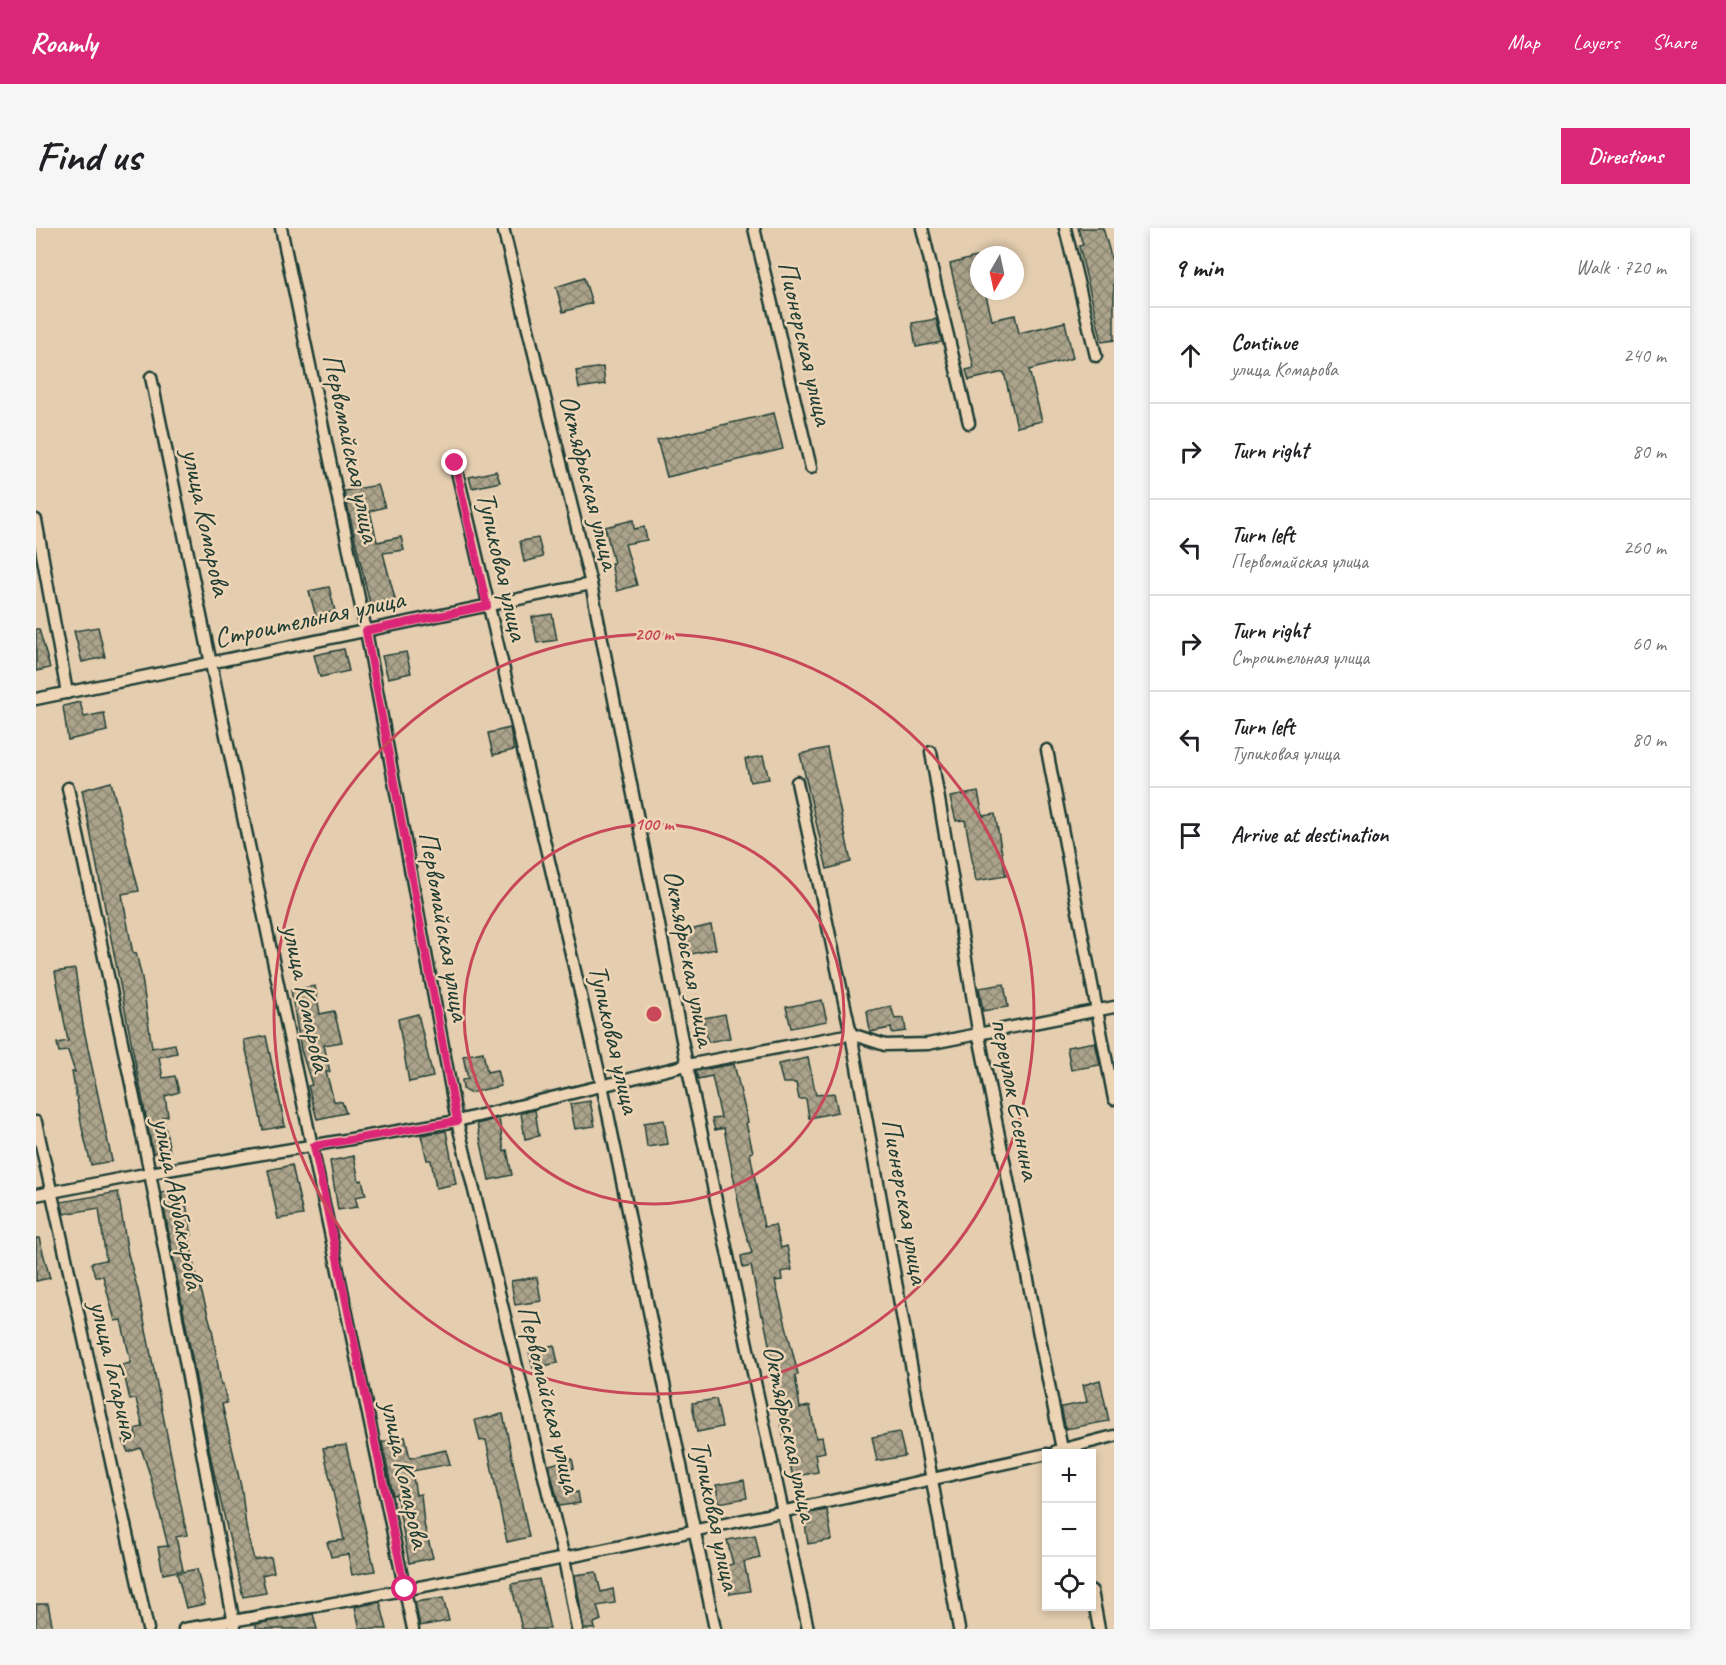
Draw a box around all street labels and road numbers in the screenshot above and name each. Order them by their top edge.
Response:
street label: Пионерская улица [770,257,842,430]
street label: Первомайская улица [315,350,389,547]
street label: Октябрьская улица [551,391,629,575]
street label: улица Комарова [174,443,240,601]
street label: Тупиковая улица [469,488,538,646]
street label: Строительная улица [211,580,409,655]
street label: Первомайская улица [411,828,479,1025]
street label: Октябрьская улица [656,867,725,1052]
street label: улица Комарова [274,919,340,1077]
street label: Тупиковая улица [581,961,650,1119]
street label: переулок Есенина [983,1015,1049,1185]
street label: улица Абубакарова [145,1112,213,1293]
street label: Пионерская улица [874,1115,938,1288]
street label: улица Гагарина [82,1295,148,1445]
street label: Первомайская улица [510,1302,591,1498]
street label: Октябрьская улица [755,1342,827,1527]
street label: улица Комарова [373,1395,439,1553]
street label: Тупиковая улица [683,1437,749,1595]

